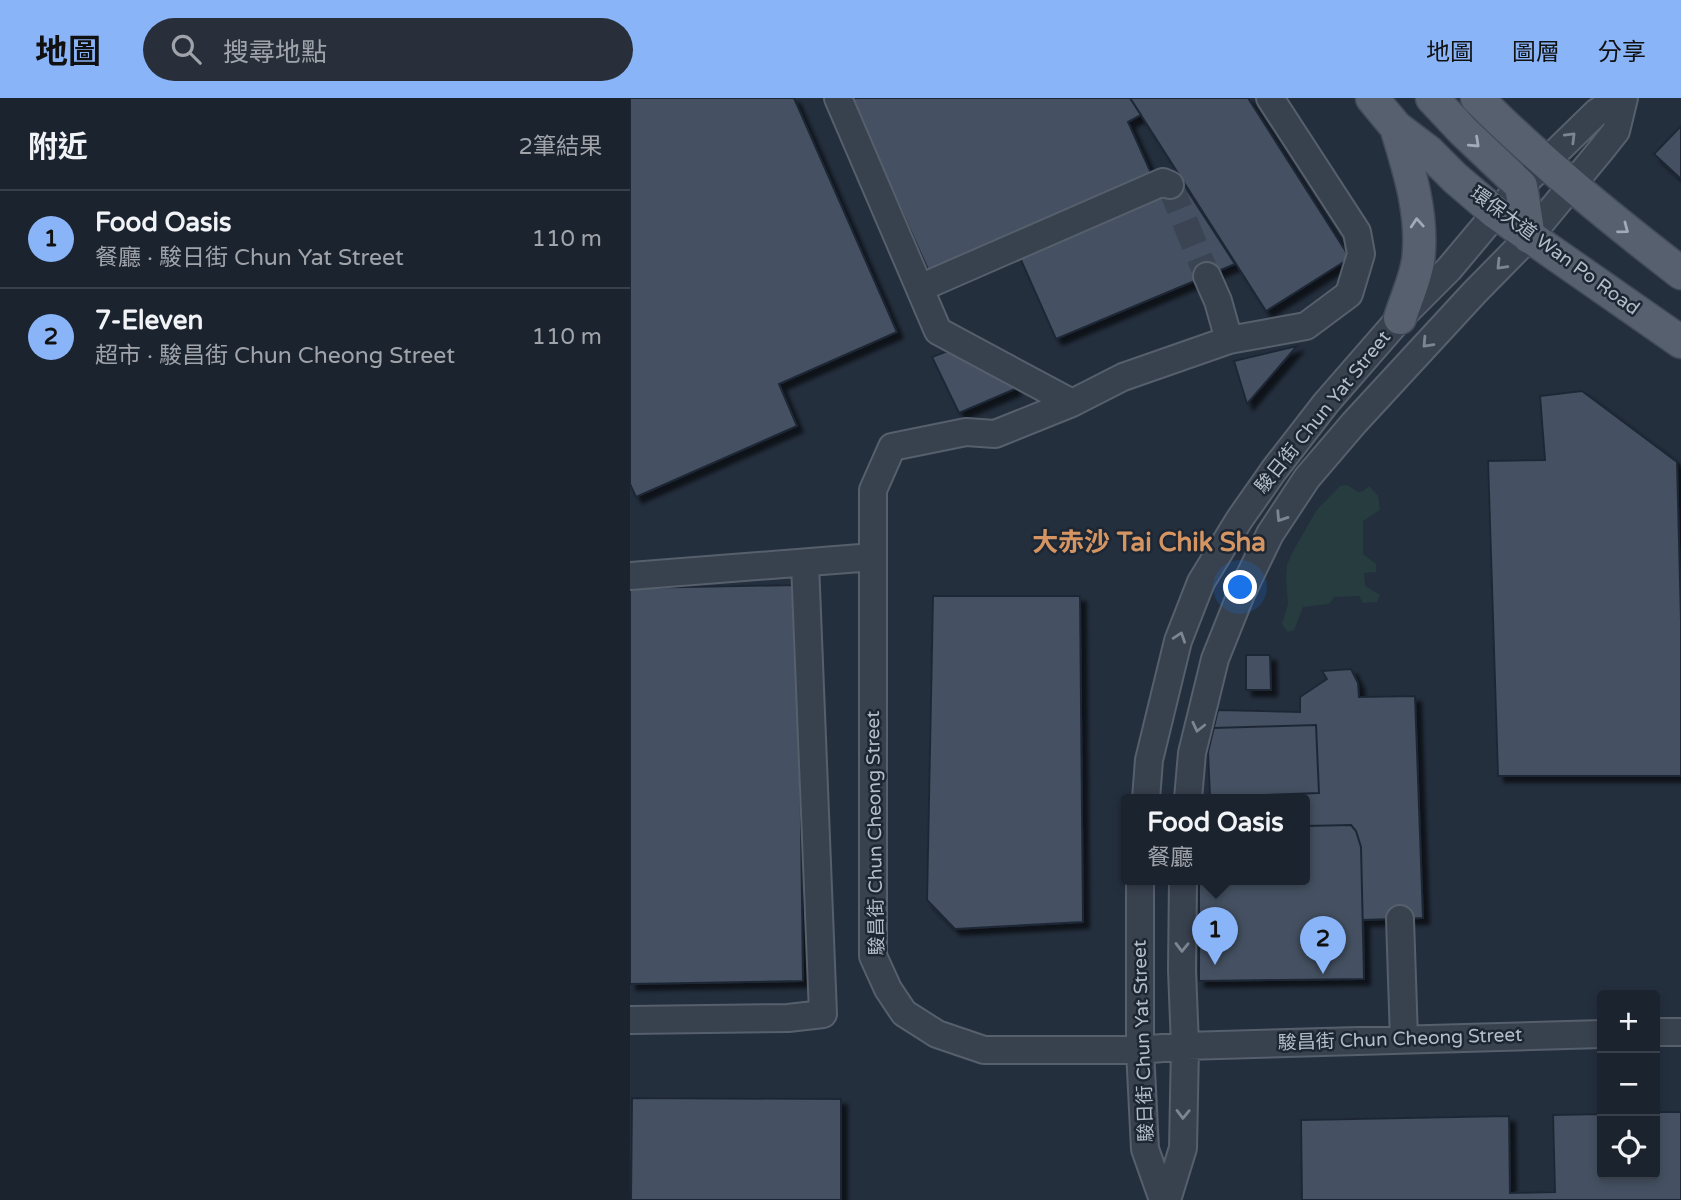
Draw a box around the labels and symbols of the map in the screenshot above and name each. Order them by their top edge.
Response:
one-way arrow [1563,133,1576,146]
one-way arrow [1467,135,1480,147]
street label: 環保大道 Wan Po Road [1466,182,1644,320]
one-way arrow [1410,217,1425,228]
one-way arrow [1617,221,1629,234]
one-way arrow [1496,256,1509,269]
street label: 駿日街 Chun Yat Street [1251,326,1395,498]
one-way arrow [1423,335,1436,348]
one-way arrow [1277,509,1290,522]
district label: 大赤沙 Tai Chik Sha [1032,527,1266,558]
your location [1223,570,1257,604]
one-way arrow [1172,631,1186,643]
street label: 駿昌街 Chun Cheong Street [862,711,888,955]
one-way arrow [1192,721,1207,733]
pin: 1 [1192,907,1238,965]
pin: 2 [1300,916,1346,974]
street label: 駿日街 Chun Yat Street [1128,940,1158,1142]
one-way arrow [1174,943,1190,953]
street label: 駿昌街 Chun Cheong Street [1277,1024,1523,1054]
one-way arrow [1175,1110,1191,1120]

